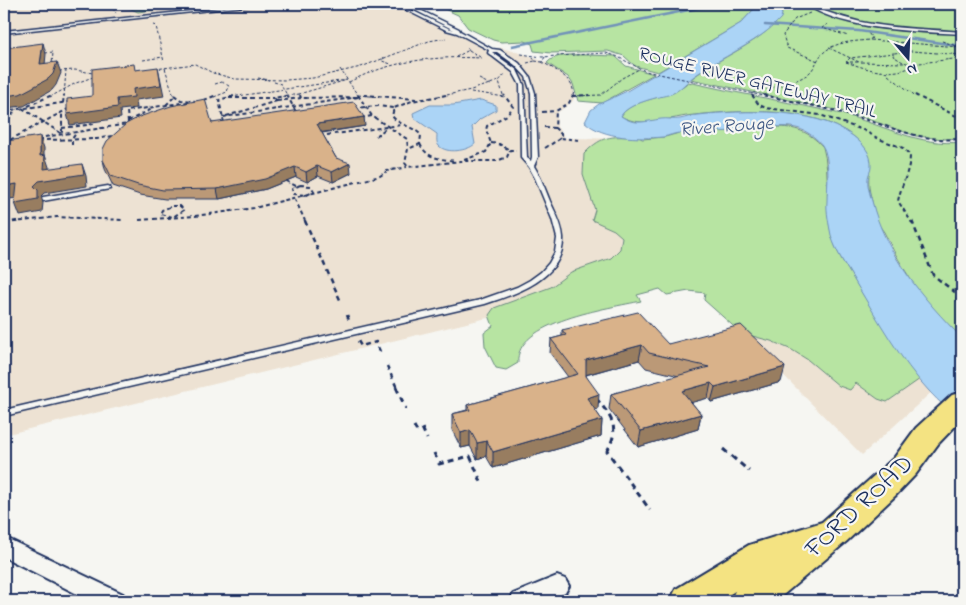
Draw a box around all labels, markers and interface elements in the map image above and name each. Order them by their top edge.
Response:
north arrow [884,32,934,82]
street label: ROUGE RIVER GATEWAY TRAIL [635,41,880,126]
text: N [904,57,920,80]
water label: River Rouge [678,110,775,145]
street label: FORD ROAD [796,447,923,569]

